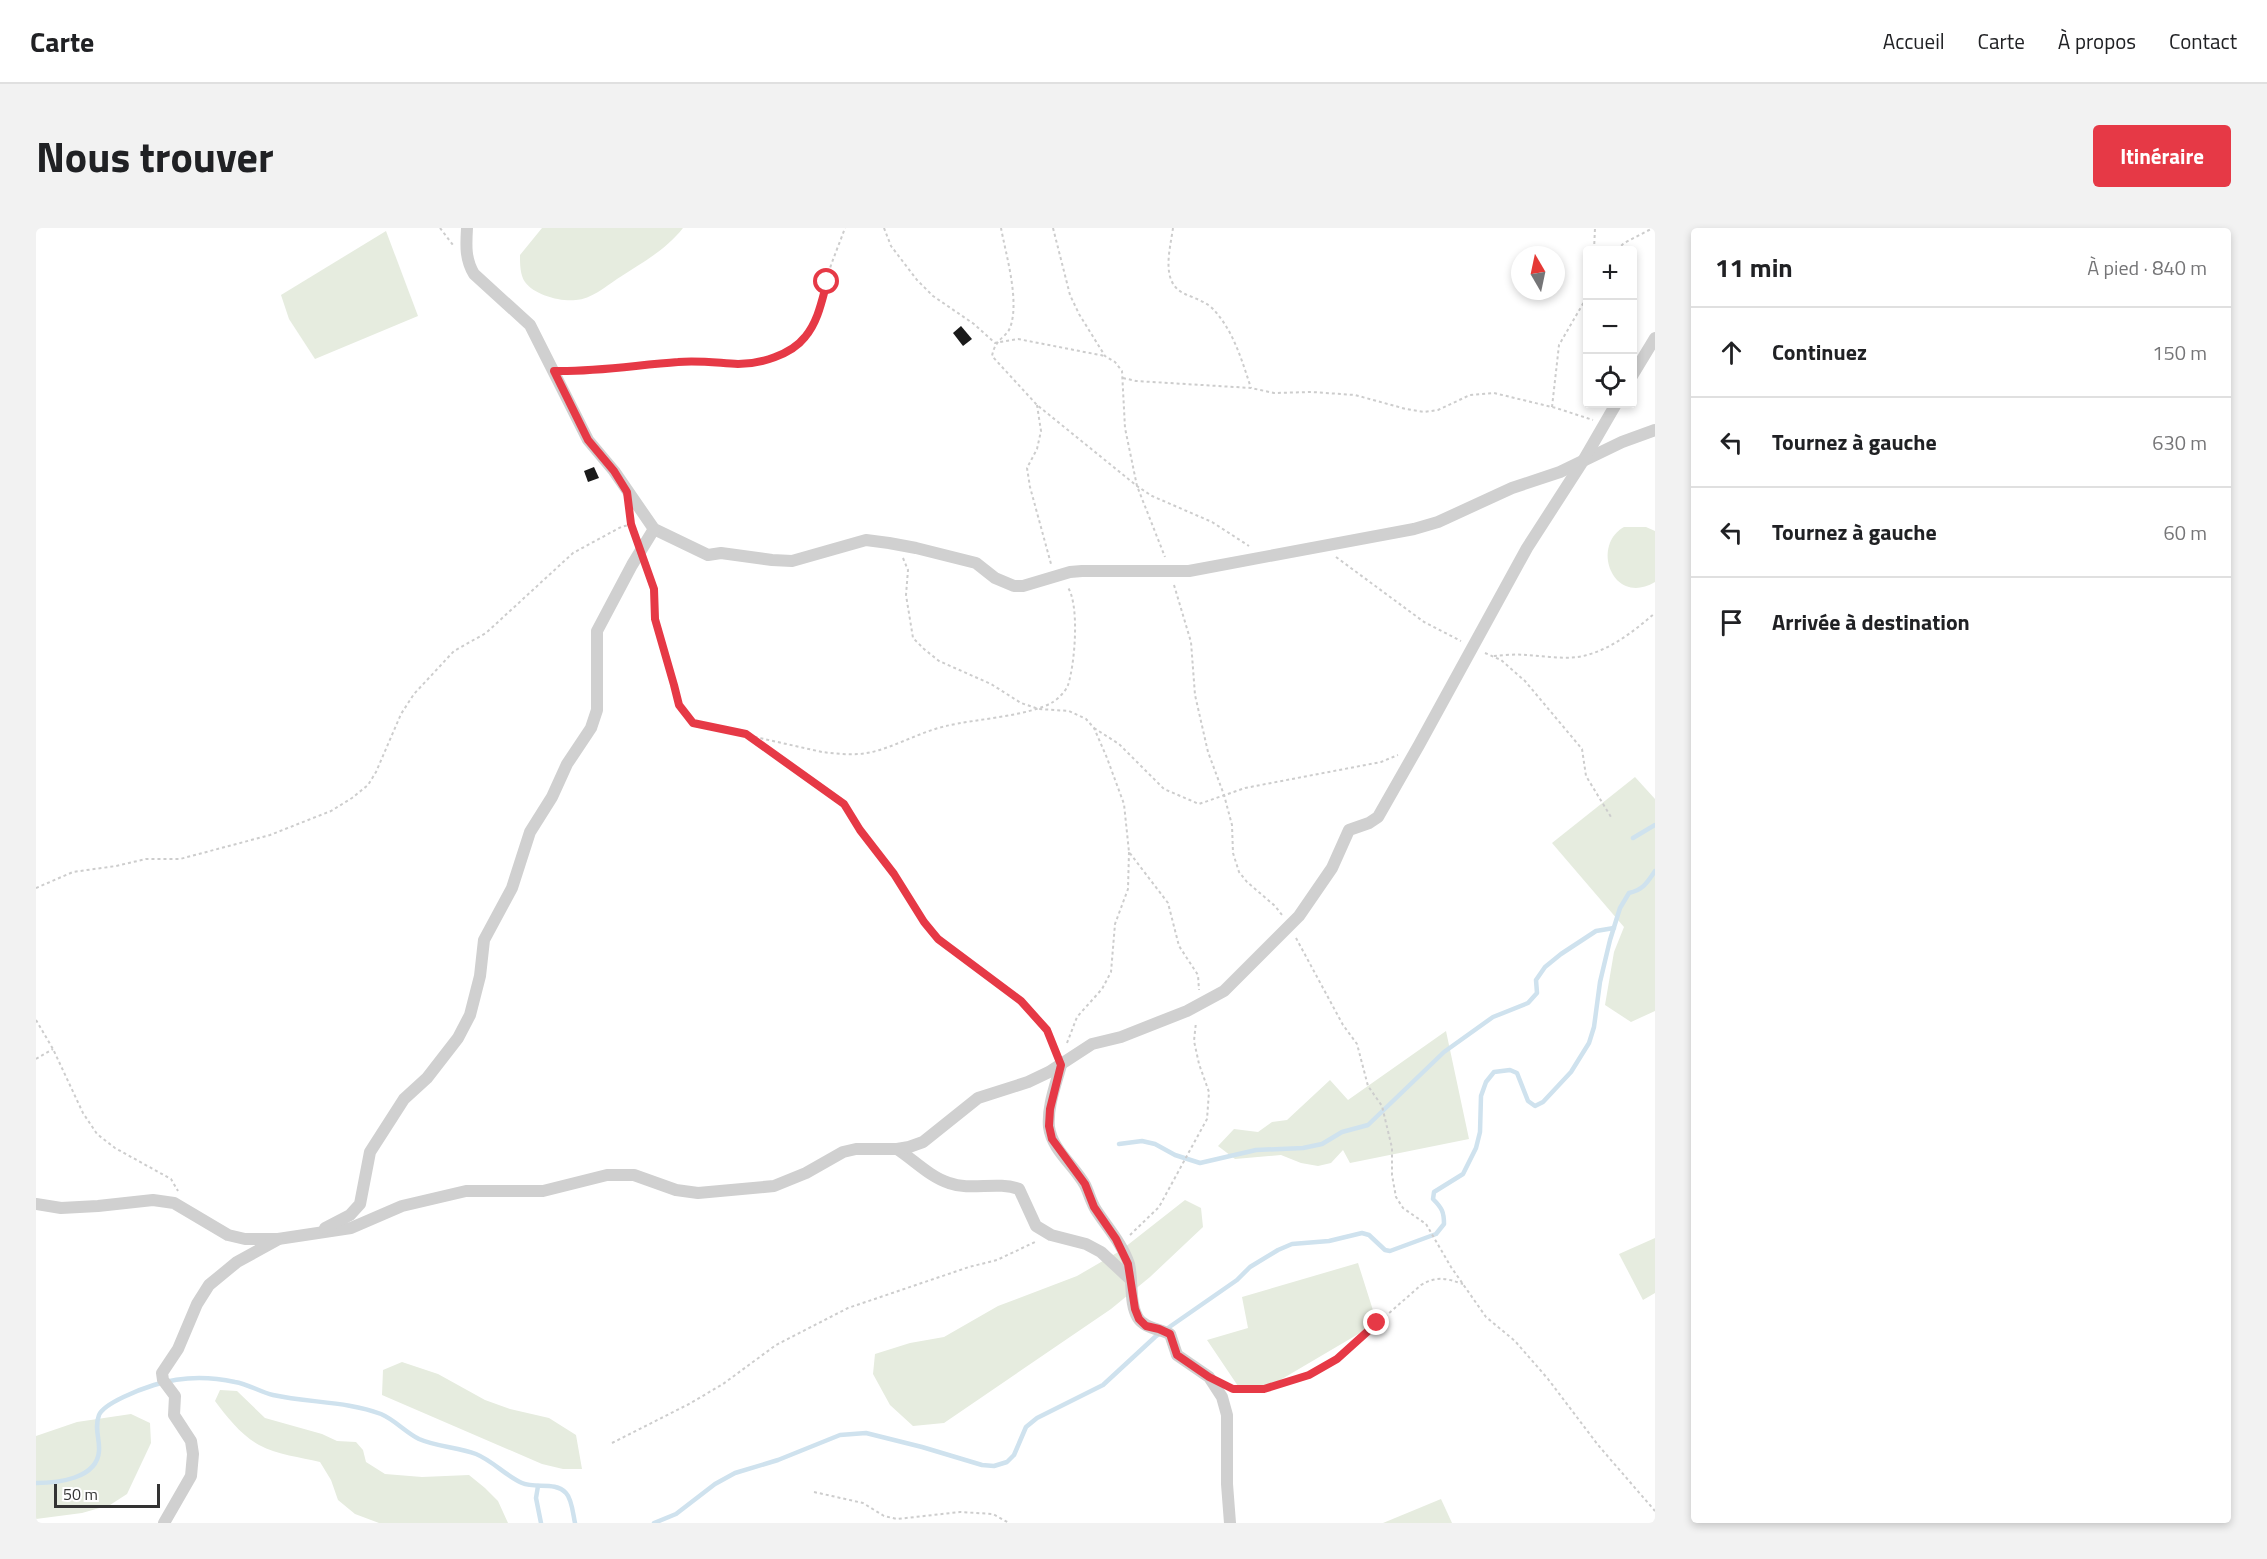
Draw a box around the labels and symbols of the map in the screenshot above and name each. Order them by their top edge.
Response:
north arrow [1511,246,1565,300]
route start [813,268,839,294]
route end [1363,1309,1389,1335]
scale bar [54,1481,160,1508]

